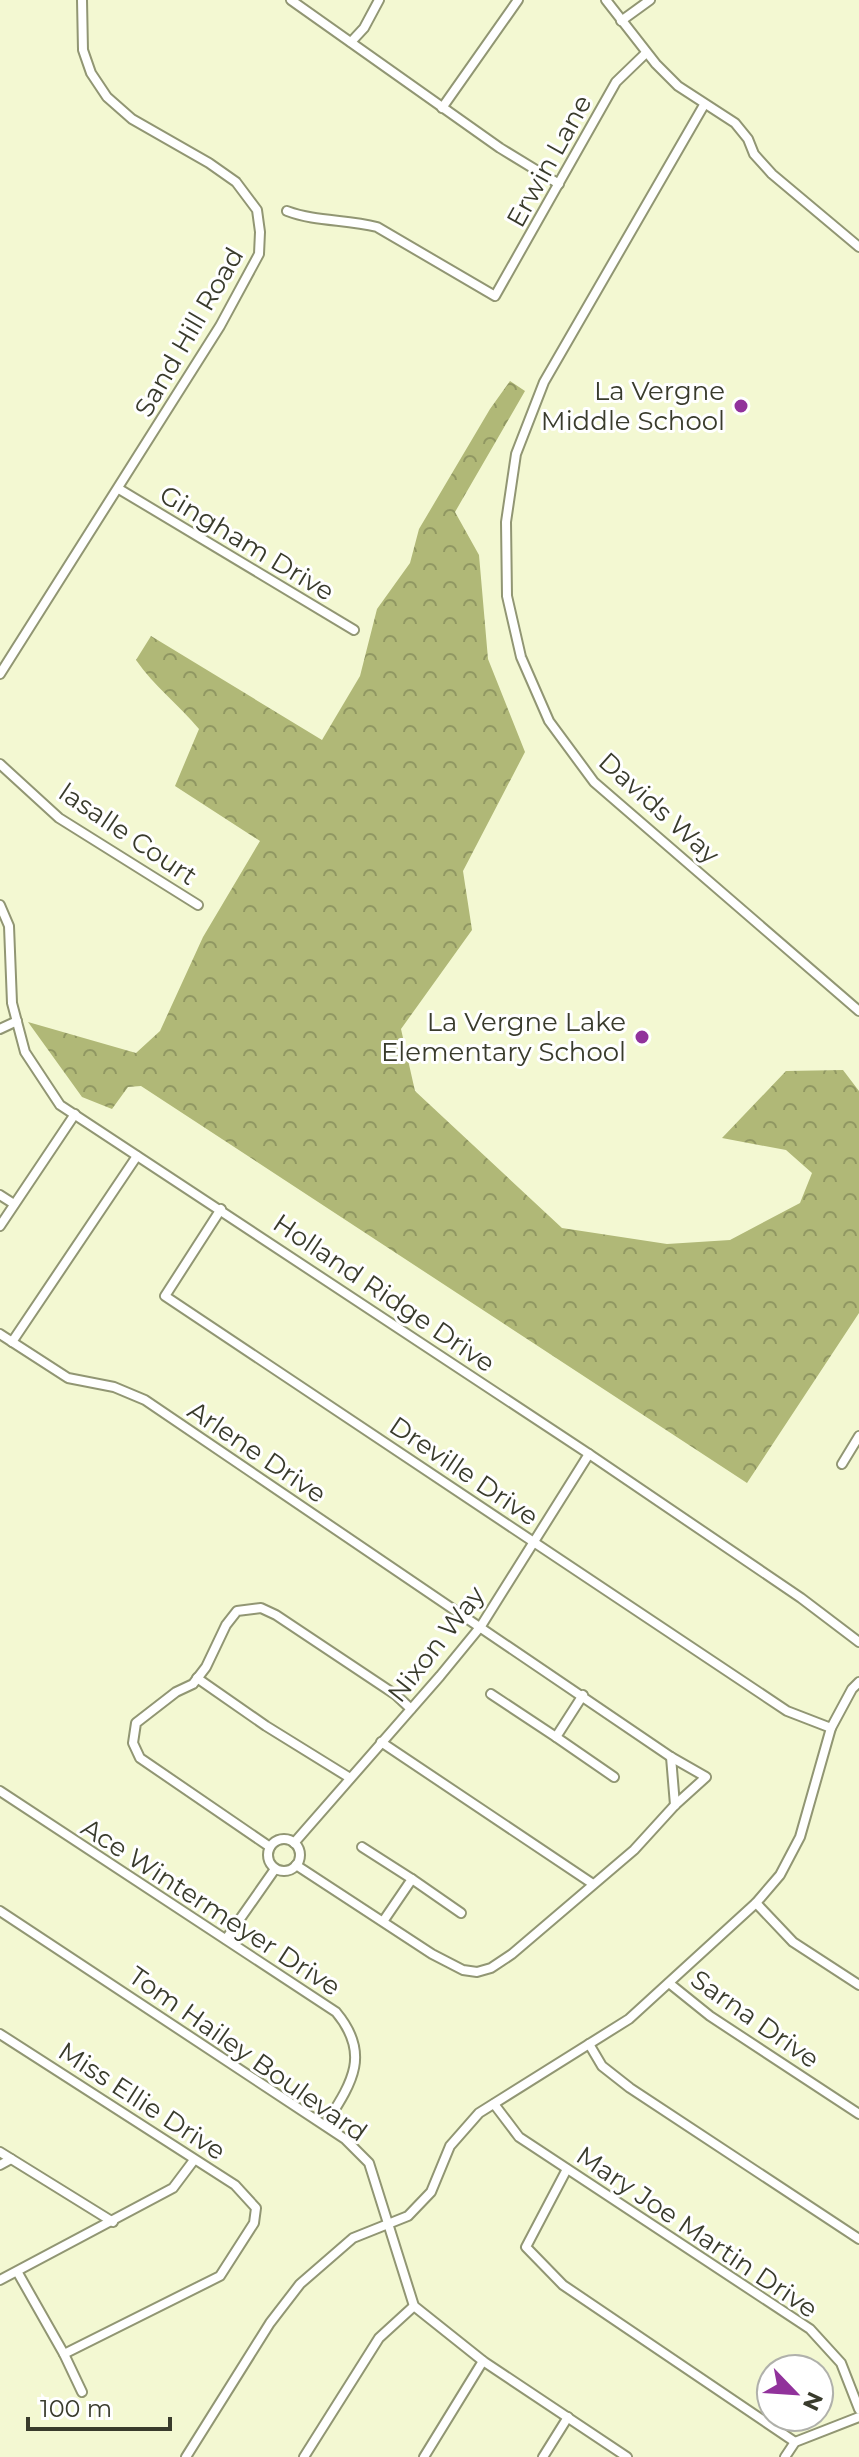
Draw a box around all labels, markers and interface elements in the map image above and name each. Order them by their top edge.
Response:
street label: Erwin Lane [500,89,598,233]
street label: Sand Hill Road [128,242,250,422]
place label: La Vergne Middle School [541,375,725,437]
marker: La Vergne Middle School [732,397,750,415]
street label: Gingham Drive [154,478,340,608]
street label: Davids Way [592,746,727,871]
street label: lasalle Court [53,776,203,892]
place label: La Vergne Lake Elementary School [381,1006,626,1068]
marker: La Vergne Lake Elementary School [633,1028,651,1046]
street label: Holland Ridge Drive [267,1207,501,1379]
street label: Arlene Drive [182,1394,332,1510]
street label: Dreville Drive [383,1409,545,1533]
street label: Nixon Way [381,1579,492,1708]
street label: Ace Wintermeyer Drive [76,1811,346,2003]
street label: Tom Hailey Boulevard [123,1960,373,2148]
street label: Sarna Drive [685,1963,825,2075]
street label: Miss Ellie Drive [52,2035,232,2167]
street label: Mary Joe Martin Drive [570,2139,824,2325]
north arrow [755,2353,835,2433]
scale bar [28,2381,170,2431]
text: N [797,2387,829,2415]
text: 100 m [40,2394,112,2423]

